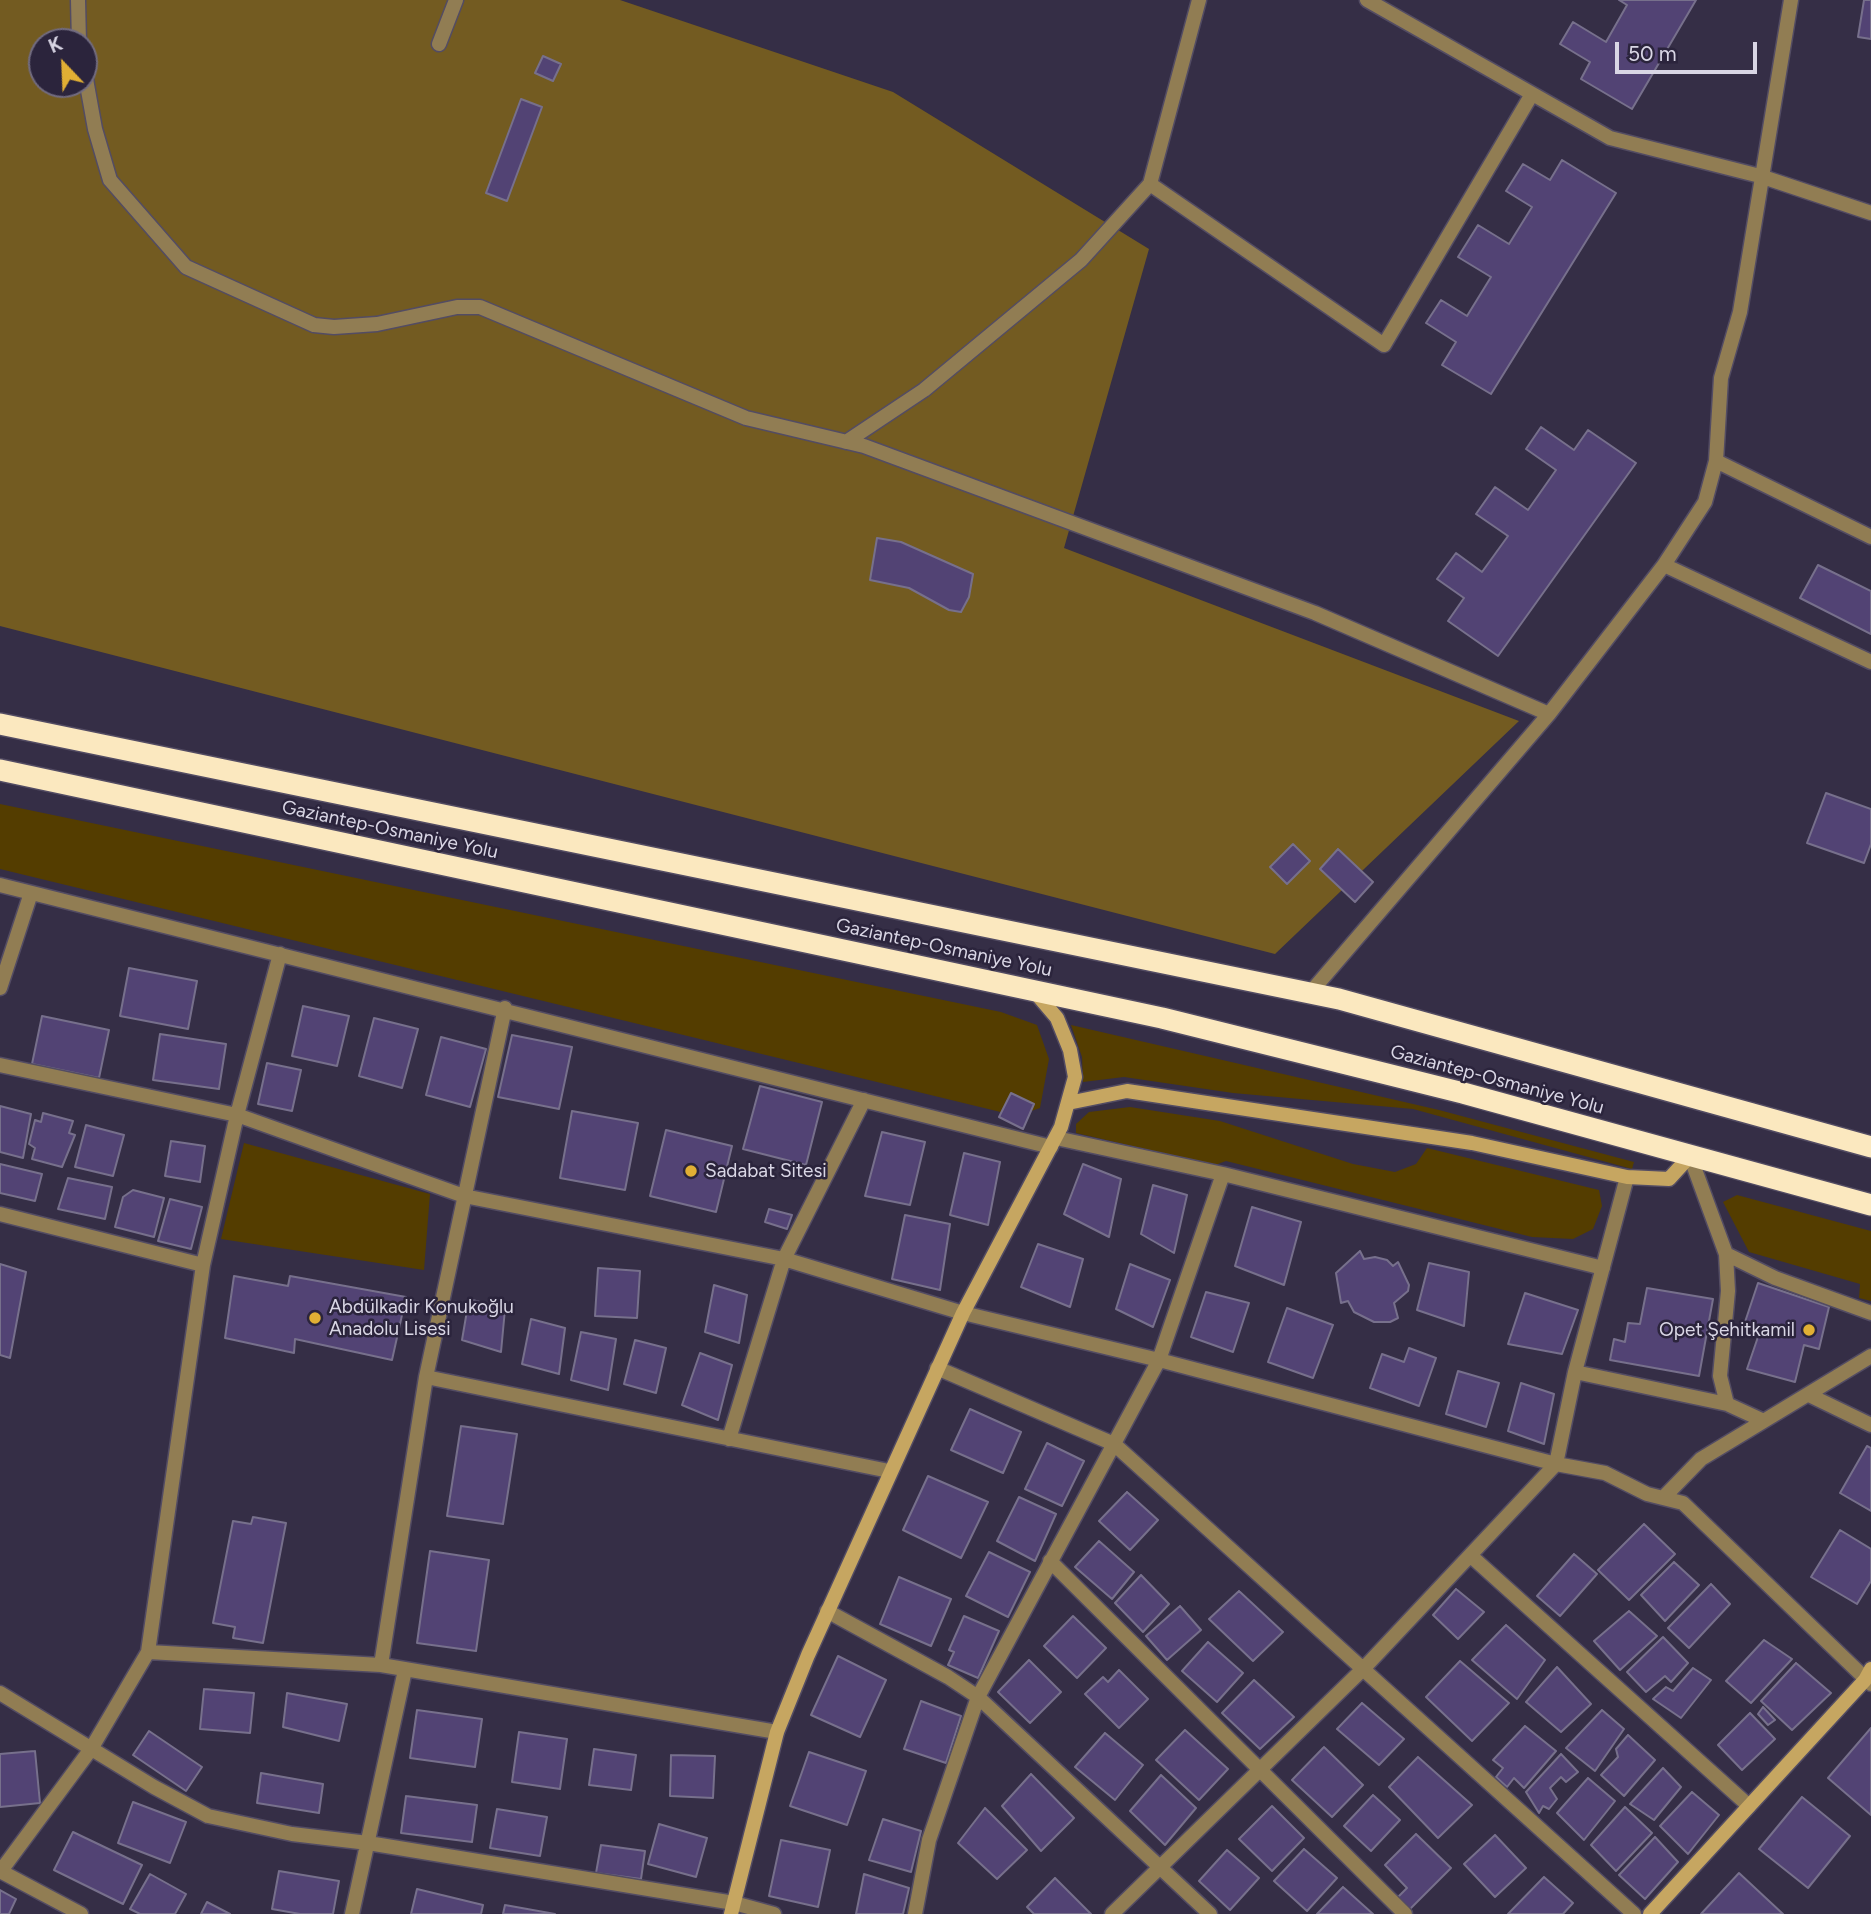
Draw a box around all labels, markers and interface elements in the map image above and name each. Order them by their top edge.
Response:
north arrow [28,28,98,98]
scale bar [1619,28,1761,72]
text: K [45,32,66,58]
text: 50 m [1628,41,1677,66]
street label: Gaziantep-Osmaniye Yolu [280,796,500,864]
street label: Gaziantep-Osmaniye Yolu [834,914,1054,982]
street label: Gaziantep-Osmaniye Yolu [1388,1040,1606,1120]
place label: Sadabat Sitesi [705,1160,827,1182]
marker: Sadabat Sitesi [683,1163,699,1179]
place label: Abdülkadir Konukoğlu Anadolu Lisesi [329,1296,514,1340]
marker: Abdülkadir Konukoğlu Anadolu Lisesi [307,1310,323,1326]
place label: Opet Şehitkamil [1659,1319,1795,1341]
marker: Opet Şehitkamil [1801,1322,1817,1338]

